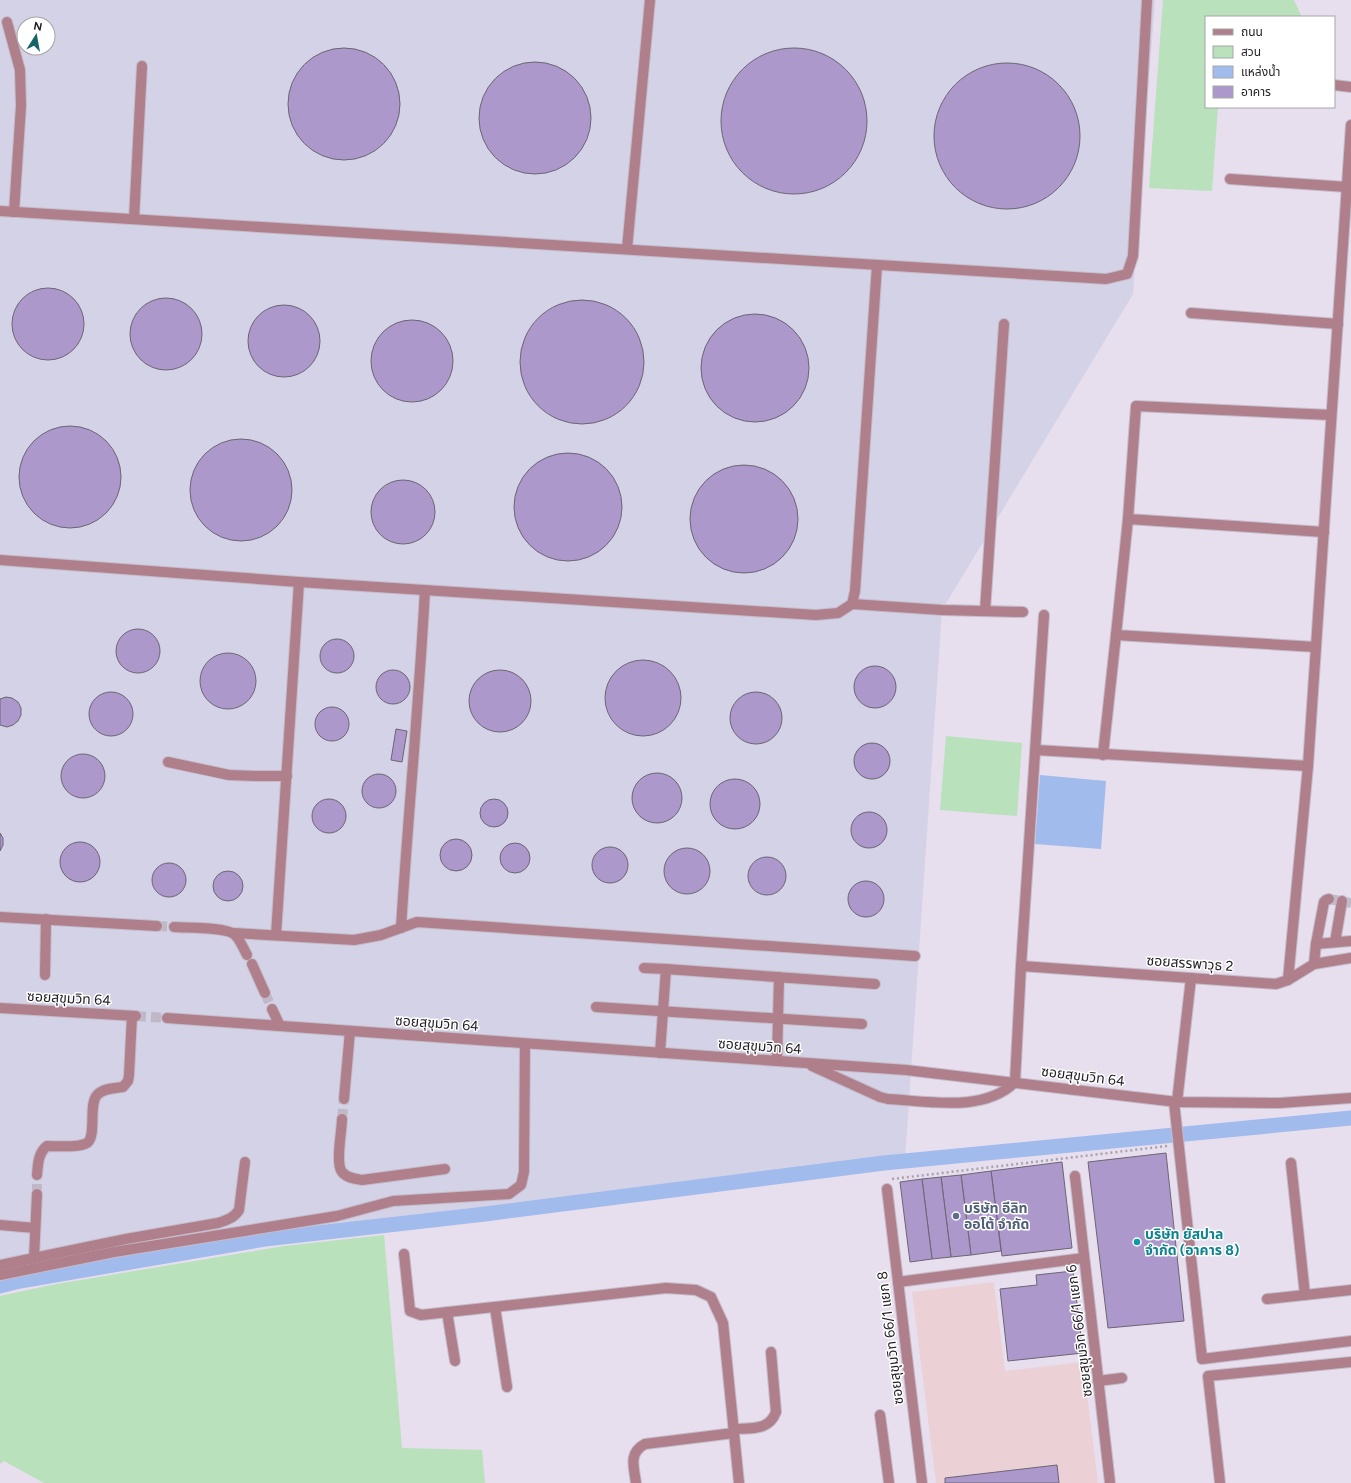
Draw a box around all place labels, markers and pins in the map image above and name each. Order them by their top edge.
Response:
place label: บริษัท อีลิท ออโต้ จำกัด [964,1200,1029,1233]
marker: บริษัท อีลิท ออโต้ จำกัด [951,1211,961,1221]
place label: บริษัท ยัสปาล จำกัด (อาคาร 8) [1145,1226,1239,1259]
marker: บริษัท ยัสปาล จำกัด (อาคาร 8) [1132,1237,1142,1247]

